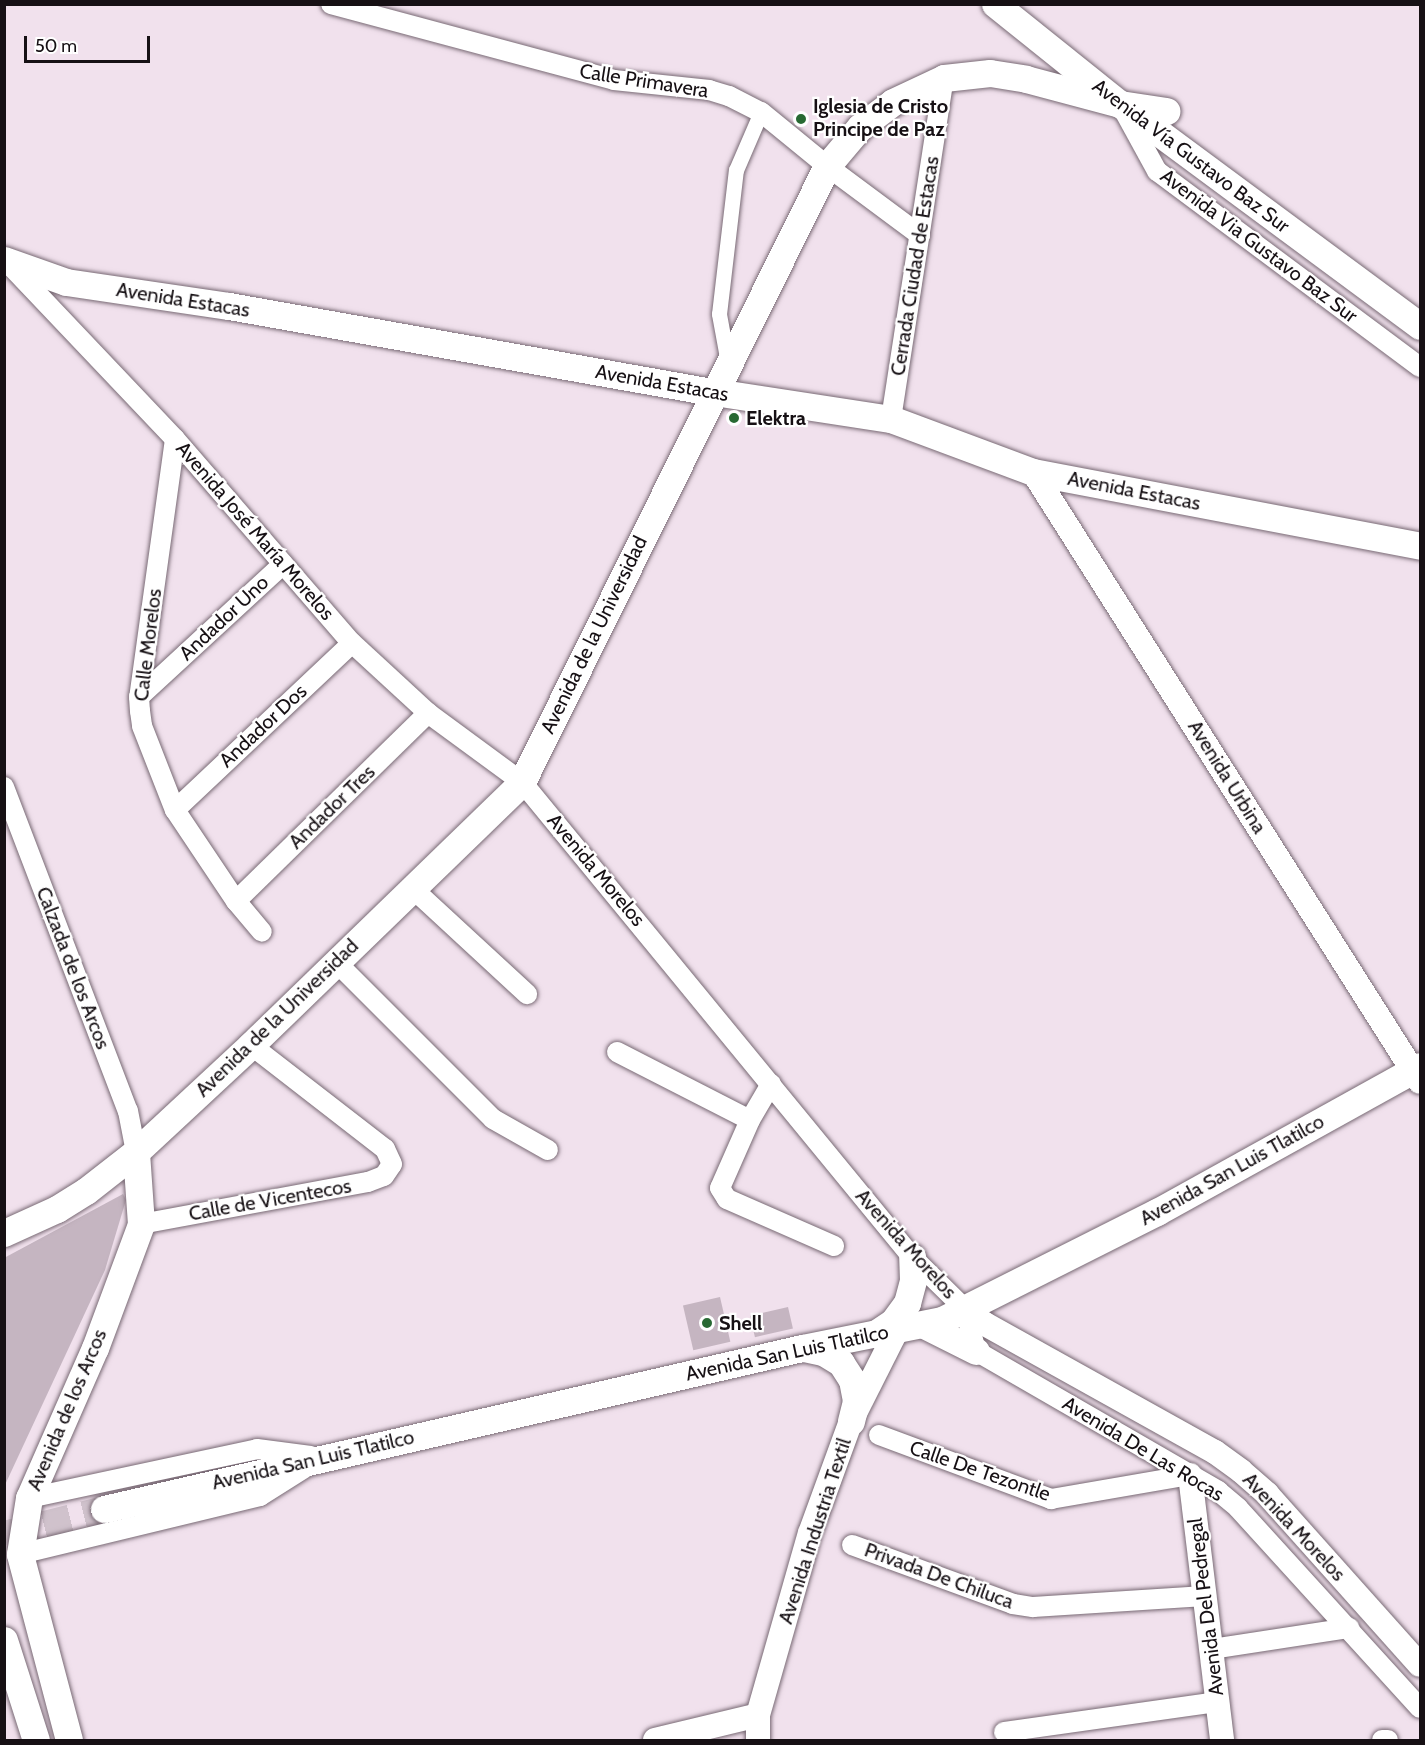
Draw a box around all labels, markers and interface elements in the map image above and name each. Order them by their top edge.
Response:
scale bar [27,24,153,62]
text: 50 m [35,35,77,57]
street label: Calle Primavera [578,59,710,103]
street label: Avenida Vía Gustavo Baz Sur [1088,74,1294,238]
place label: Iglesia de Cristo Principe de Paz [813,95,948,142]
marker: Iglesia de Cristo Principe de Paz [794,112,808,126]
street label: Cerrada Ciudad de Estacas [886,155,944,377]
street label: Avenida Via Gustavo Baz Sur [1156,164,1362,328]
street label: Avenida Estacas [115,278,251,322]
street label: Avenida Estacas [594,359,730,407]
place label: Elektra [746,406,806,430]
marker: Elektra [727,411,741,425]
street label: Avenida José María Morelos [171,437,339,625]
street label: Avenida Estacas [1066,466,1202,516]
street label: Avenida de la Universidad [536,532,652,738]
street label: Andador Uno [174,571,274,665]
street label: Calle Morelos [129,587,167,703]
street label: Andador Dos [214,679,312,773]
street label: Avenida Urbina [1183,716,1271,838]
street label: Andador Tres [284,760,380,854]
street label: Avenida Morelos [542,809,650,931]
street label: Calzada de los Arcos [31,884,115,1052]
street label: Avenida de la Universidad [191,934,363,1102]
street label: Avenida San Luis Tlatilco [1136,1109,1328,1231]
street label: Calle de Vicentecos [187,1174,353,1226]
street label: Avenida Morelos [850,1184,962,1304]
place label: Shell [719,1311,762,1335]
marker: Shell [700,1316,714,1330]
street label: Avenida San Luis Tlatilco [683,1320,891,1386]
street label: Avenida de los Arcos [22,1326,112,1494]
street label: Avenida De Las Rocas [1058,1392,1228,1506]
street label: Avenida San Luis Tlatilco [210,1425,416,1495]
street label: Avenida Industria Textil [774,1435,856,1627]
street label: Calle De Tezontle [906,1436,1054,1506]
street label: Avenida Morelos [1238,1468,1350,1586]
street label: Avenida Del Pedregal [1183,1517,1229,1697]
street label: Privada De Chiluca [861,1538,1017,1614]

